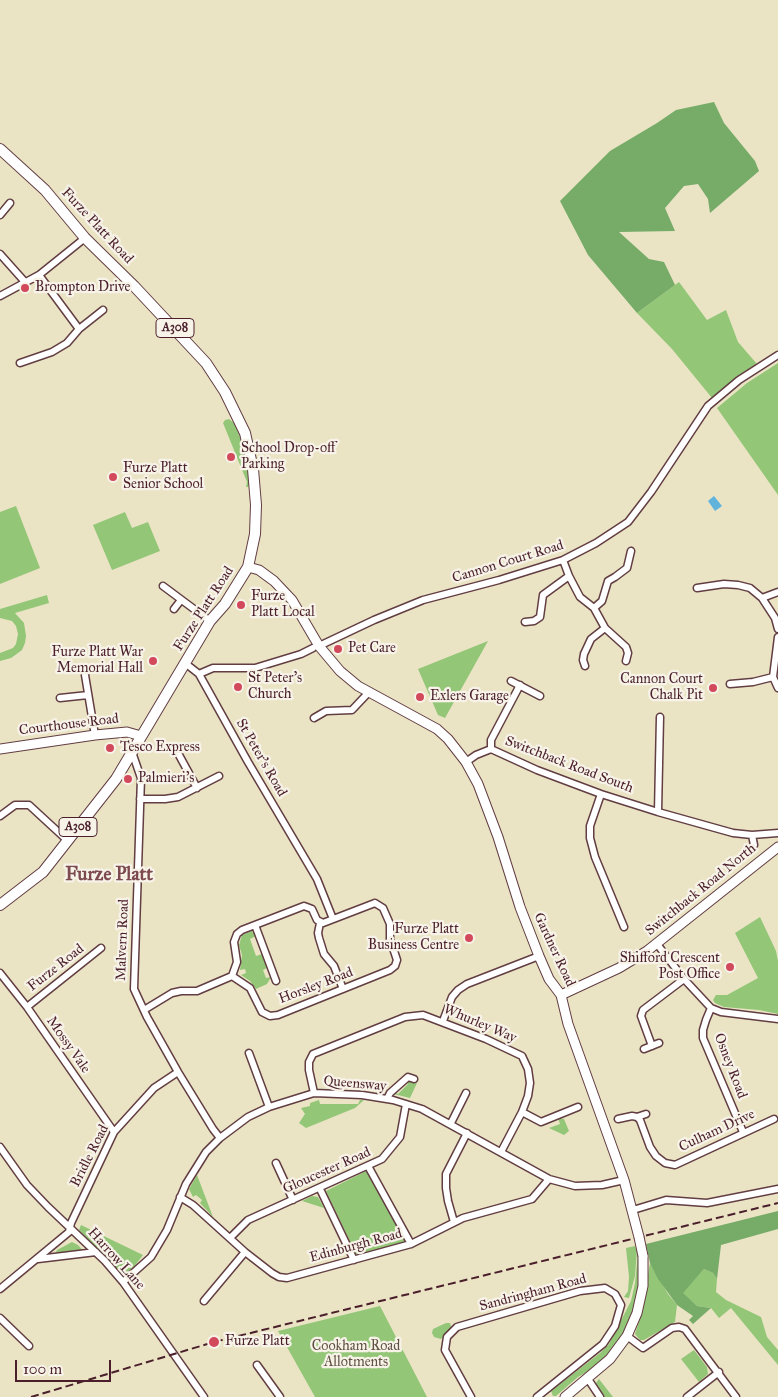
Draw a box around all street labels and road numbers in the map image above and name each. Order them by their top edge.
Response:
street label: Furze Platt Road [58,185,136,267]
road number: A308 [156,318,194,338]
street label: Cannon Court Road [450,537,566,587]
street label: Furze Platt Road [170,564,238,654]
street label: Courthouse Road [18,711,120,739]
street label: St Peter's Road [232,716,290,800]
street label: Switchback Road South [503,733,635,797]
road number: A308 [59,818,97,836]
street label: Switchback Road North [642,840,760,940]
street label: Malvern Road [113,899,133,981]
street label: Gardner Road [530,910,578,990]
street label: Furze Road [24,941,88,995]
street label: Horsley Road [276,964,356,1008]
street label: Whurley Way [441,1001,519,1047]
street label: Mossy Vale [42,1013,94,1077]
street label: Osney Road [710,1031,750,1101]
street label: Queensway [323,1073,387,1095]
street label: Culham Drive [676,1106,758,1156]
street label: Bridle Road [67,1122,113,1190]
street label: Gloucester Road [281,1144,373,1198]
street label: Harrow Lane [84,1225,148,1293]
street label: Edinburgh Road [308,1226,404,1266]
street label: Sandringham Road [478,1271,588,1315]

